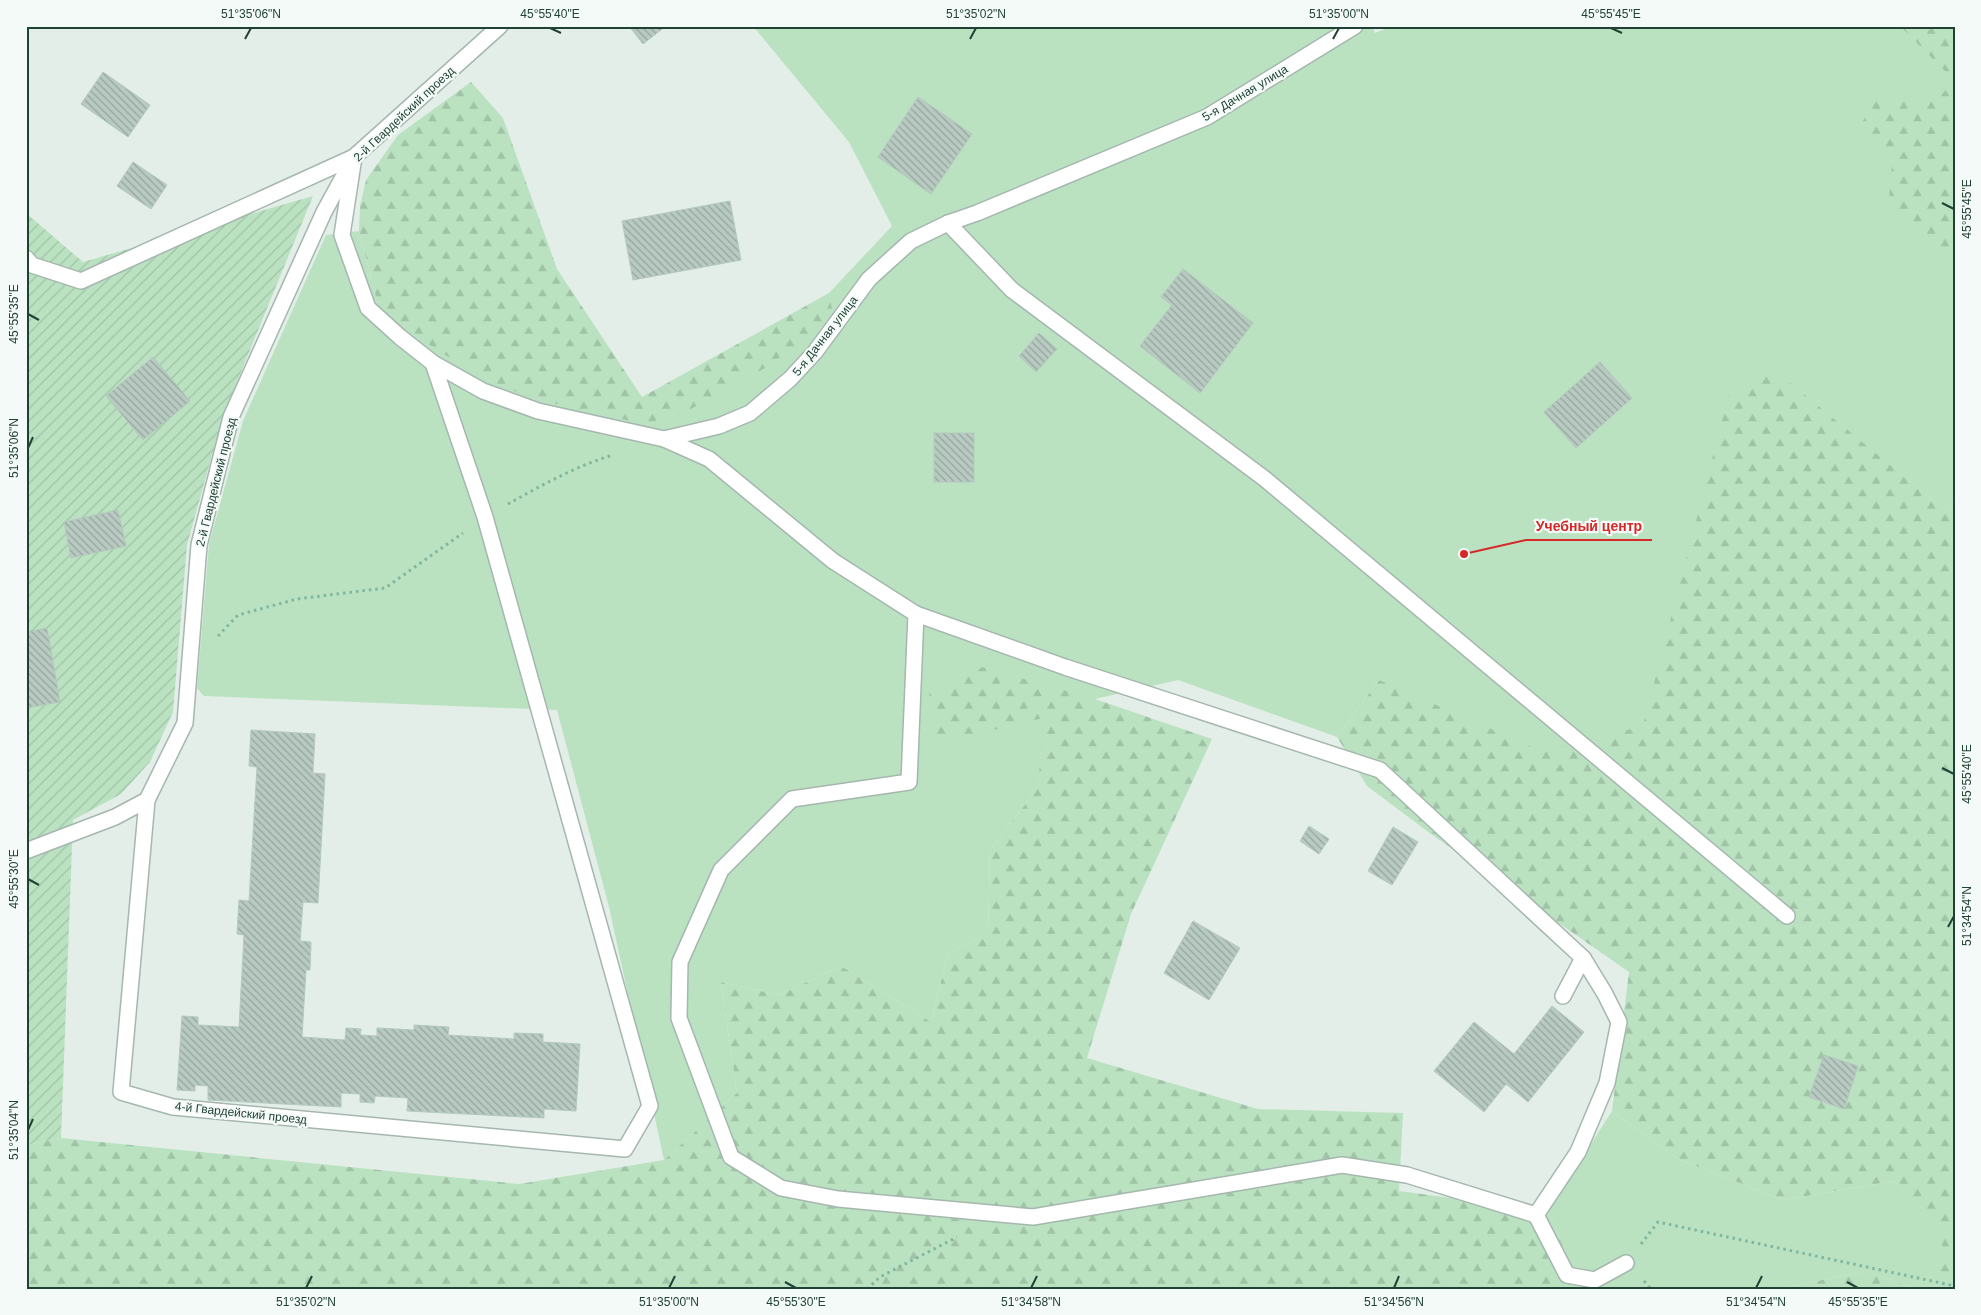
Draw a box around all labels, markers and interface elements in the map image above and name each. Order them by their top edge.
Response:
text: 51°35'06"N [221,7,281,21]
text: 45°55'40"E [520,7,580,21]
text: 51°35'02"N [946,7,1006,21]
text: 51°35'00"N [1309,7,1369,21]
text: 45°55'45"E [1581,7,1641,21]
street label: 5-я Дачная улица [1200,62,1291,124]
street label: 2-й Гвардейский проезд [351,64,457,164]
text: 45°55'45"E [1960,179,1974,239]
text: 45°55'35"E [7,284,21,344]
street label: 5-я Дачная улица [789,293,861,379]
street label: 2-й Гвардейский проезд [193,416,239,548]
text: 51°35'06"N [7,418,21,478]
callout: Учебный центр [1526,511,1652,540]
text: Учебный центр [1536,518,1642,534]
text: 45°55'40"E [1960,744,1974,804]
text: 45°55'30"E [7,849,21,909]
text: 51°34'54"N [1960,886,1974,946]
street label: 4-й Гвардейский проезд [174,1099,308,1127]
text: 51°35'04"N [7,1100,21,1160]
text: 51°35'02"N [276,1295,336,1309]
text: 51°35'00"N [639,1295,699,1309]
text: 45°55'30"E [766,1295,826,1309]
text: 51°34'58"N [1001,1295,1061,1309]
text: 51°34'56"N [1364,1295,1424,1309]
text: 51°34'54"N [1726,1295,1786,1309]
text: 45°55'35"E [1828,1295,1888,1309]

